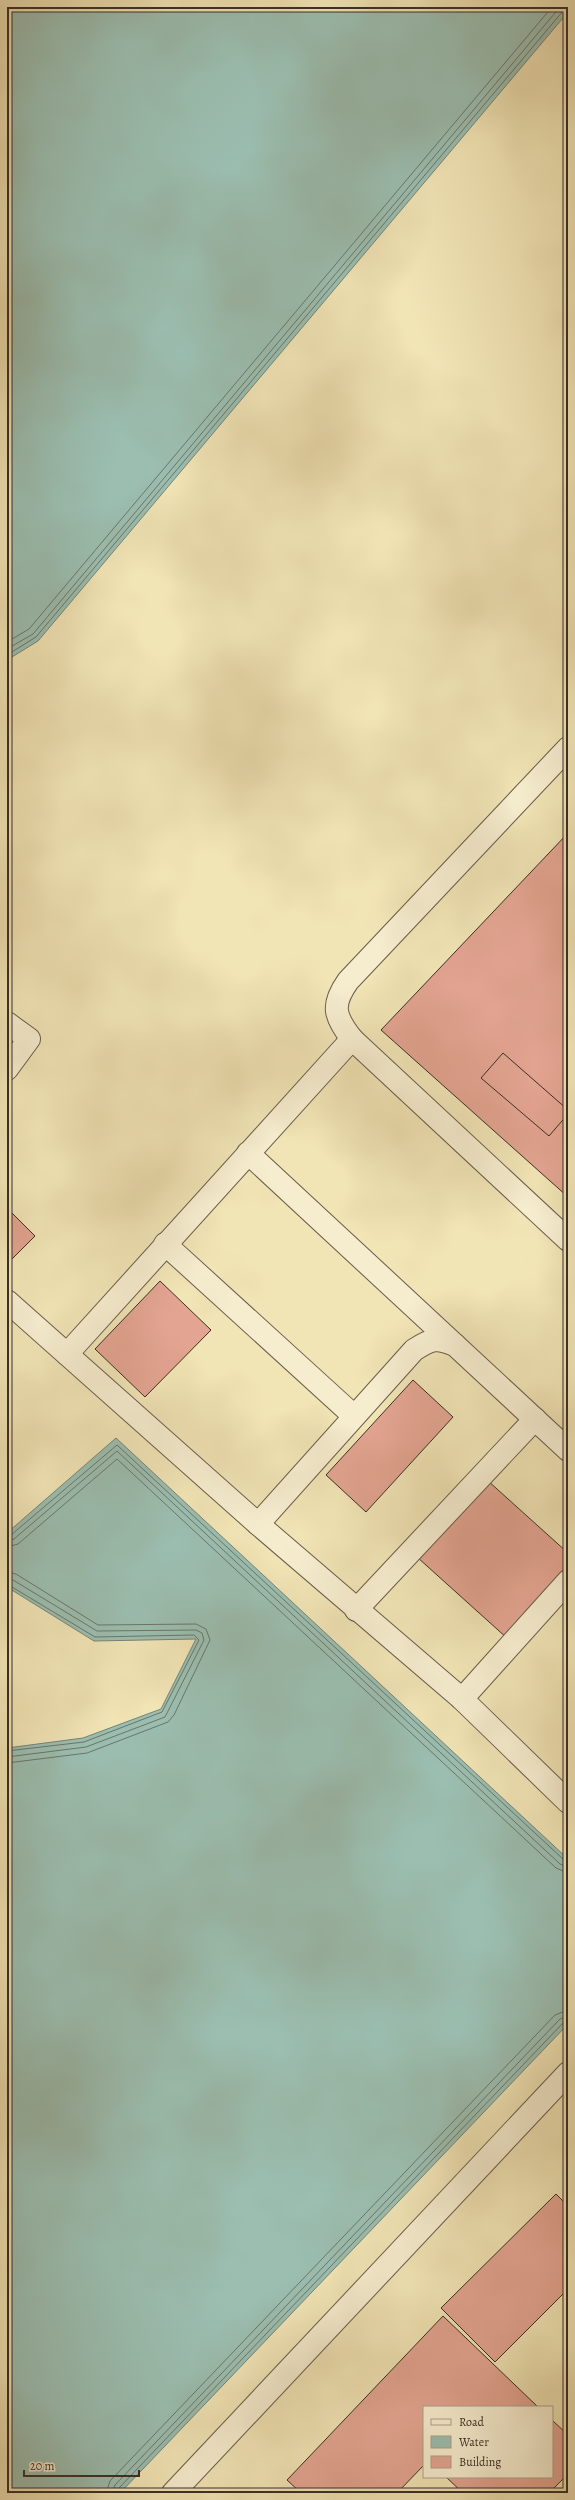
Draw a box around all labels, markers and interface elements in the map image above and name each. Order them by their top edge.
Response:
legend [423,2406,553,2478]
text: Road [459,2414,485,2430]
text: Water [458,2434,489,2450]
scale bar [24,2452,139,2478]
text: Building [459,2454,501,2470]
text: 20 m [30,2458,54,2474]

